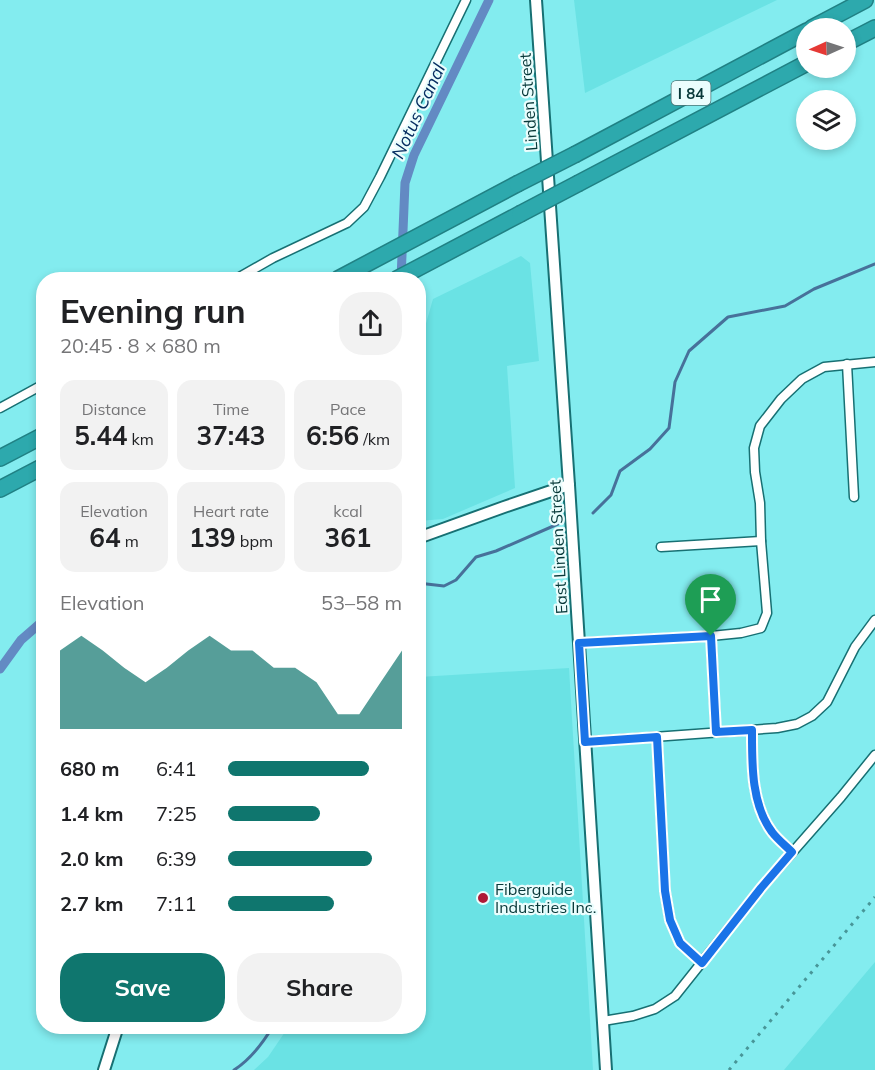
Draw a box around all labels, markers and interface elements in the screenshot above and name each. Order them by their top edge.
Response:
north arrow [796,18,856,78]
map controls [796,18,856,150]
street label: Linden Street [515,52,541,152]
water label: Notus Canal [386,59,450,162]
road number: I 84 [672,81,710,105]
button: layers [796,90,856,150]
text: Evening run [60,290,246,331]
button: share [339,292,402,355]
text: 20:45 · 8 × 680 m [60,333,221,358]
text: Distance [82,399,146,419]
text: Time [213,399,249,419]
text: Pace [330,399,366,419]
text: 5.44 [74,419,127,452]
text: 37:43 [197,419,265,452]
text: 6:56 [306,419,359,452]
text: km [127,429,154,449]
text: /km [359,429,390,449]
street label: East Linden Street [544,479,572,615]
text: Elevation [80,501,148,521]
text: Heart rate [193,501,269,521]
text: kcal [333,501,363,521]
text: 64 [89,521,120,554]
text: 139 [189,521,236,554]
text: 361 [325,521,371,554]
text: m [120,531,139,551]
text: bpm [236,531,273,551]
pin [685,574,736,636]
icon: arrive [694,583,727,616]
text: Elevation [60,590,145,615]
text: 53–58 m [321,590,402,615]
text: 680 m [60,756,119,781]
text: 6:41 [156,756,197,781]
text: 1.4 km [60,801,123,826]
text: 7:25 [156,801,197,826]
text: 2.0 km [60,846,123,871]
text: 6:39 [156,846,197,871]
place label: Fiberguide Industries Inc. [495,879,597,917]
text: 2.7 km [60,891,123,916]
text: 7:11 [156,891,197,916]
marker: Fiberguide Industries Inc. [476,891,490,905]
button: Save [60,953,225,1022]
button: Share [237,953,402,1022]

